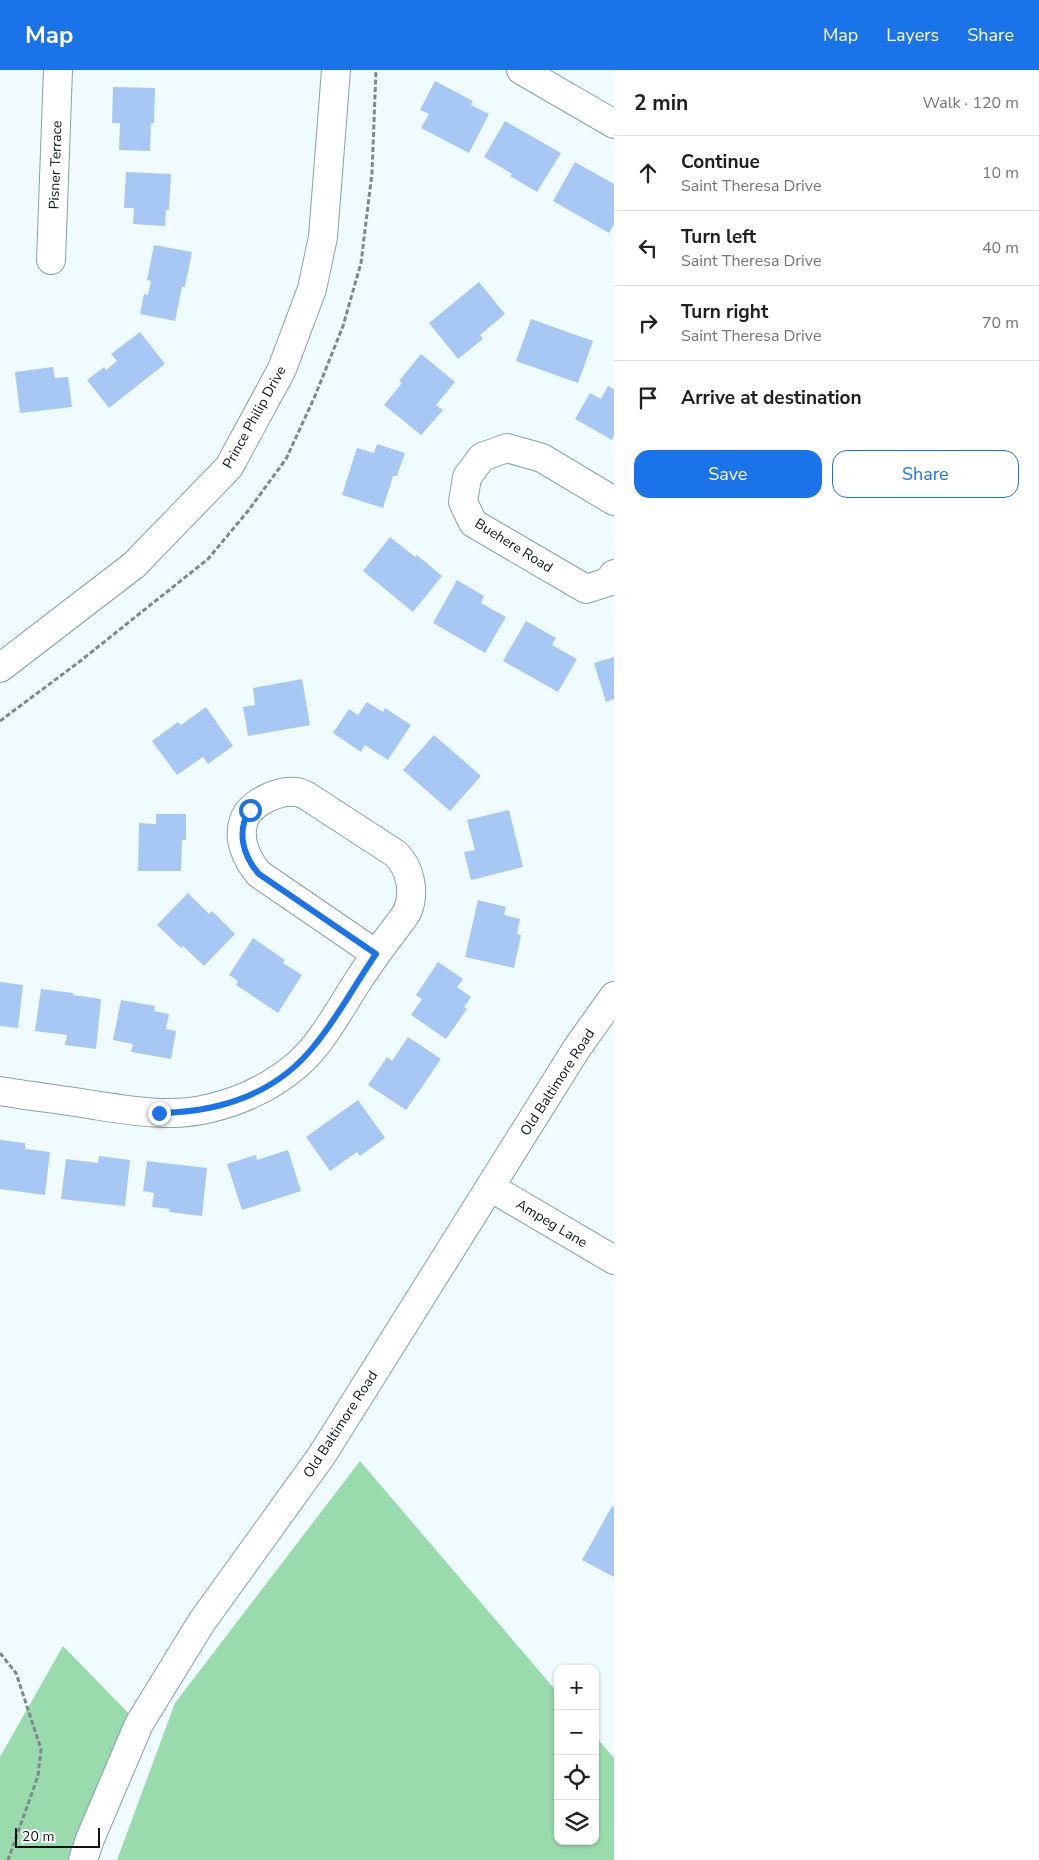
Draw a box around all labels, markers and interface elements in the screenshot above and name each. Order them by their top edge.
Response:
text: Map [25,19,73,51]
text: Map [823,23,858,47]
text: Layers [886,23,939,47]
text: Share [967,23,1014,47]
text: 2 min [634,89,688,117]
text: Walk · 120 m [923,92,1019,114]
street label: Pisner Terrace [44,120,67,210]
text: Continue [681,149,760,175]
icon: ahead [634,159,662,187]
text: 10 m [982,162,1019,184]
text: Saint Theresa Drive [681,175,821,197]
text: Turn left [681,224,756,250]
icon: left [634,234,662,262]
text: 40 m [982,237,1019,259]
text: Saint Theresa Drive [681,250,821,272]
text: Turn right [681,299,768,325]
icon: right [634,309,662,337]
text: 70 m [982,312,1019,334]
text: Saint Theresa Drive [681,325,821,347]
street label: Prince Philip Drive [218,362,291,472]
icon: arrive [634,384,662,412]
text: Arrive at destination [681,385,862,411]
button: Save [634,450,822,498]
button: Share [832,450,1019,498]
street label: Buehere Road [471,514,556,577]
route start [239,799,262,822]
street label: Old Baltimore Road [516,1025,599,1139]
route end [148,1102,171,1125]
street label: Ampeg Lane [513,1195,591,1252]
street label: Old Baltimore Road [299,1367,382,1481]
map controls [554,1665,599,1845]
button: + [554,1665,599,1710]
button: − [554,1710,599,1755]
button: locate [554,1755,599,1800]
button: layers [554,1800,599,1845]
scale bar [15,1825,100,1848]
text: 20 m [22,1827,54,1846]

